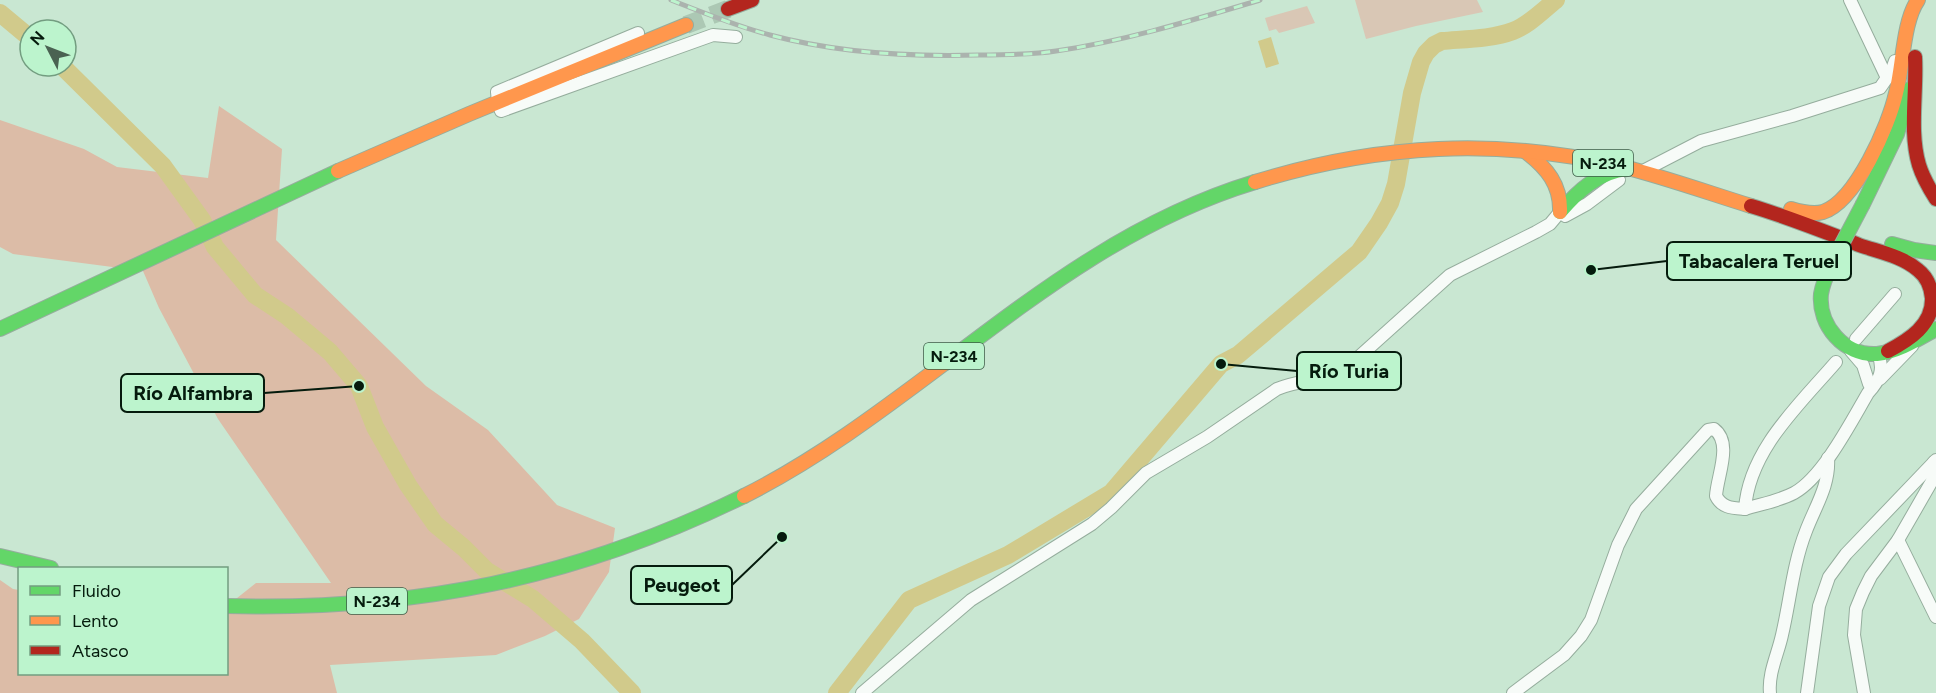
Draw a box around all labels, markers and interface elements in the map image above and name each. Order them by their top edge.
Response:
north arrow [18,18,78,78]
text: N [26,27,48,49]
road number: N-234 [1573,150,1633,176]
callout: Tabacalera Teruel [1667,242,1851,280]
text: Tabacalera Teruel [1679,249,1839,273]
road number: N-234 [924,343,984,369]
callout: Río Turia [1297,352,1401,390]
text: Río Turia [1309,359,1389,383]
callout: Río Alfambra [121,374,264,412]
text: Río Alfambra [133,381,253,405]
callout: Peugeot [631,566,732,604]
legend [18,567,228,675]
text: Peugeot [643,573,721,597]
text: Fluido [72,580,121,602]
road number: N-234 [347,588,407,614]
text: Lento [72,610,118,632]
text: Atasco [72,640,129,662]

